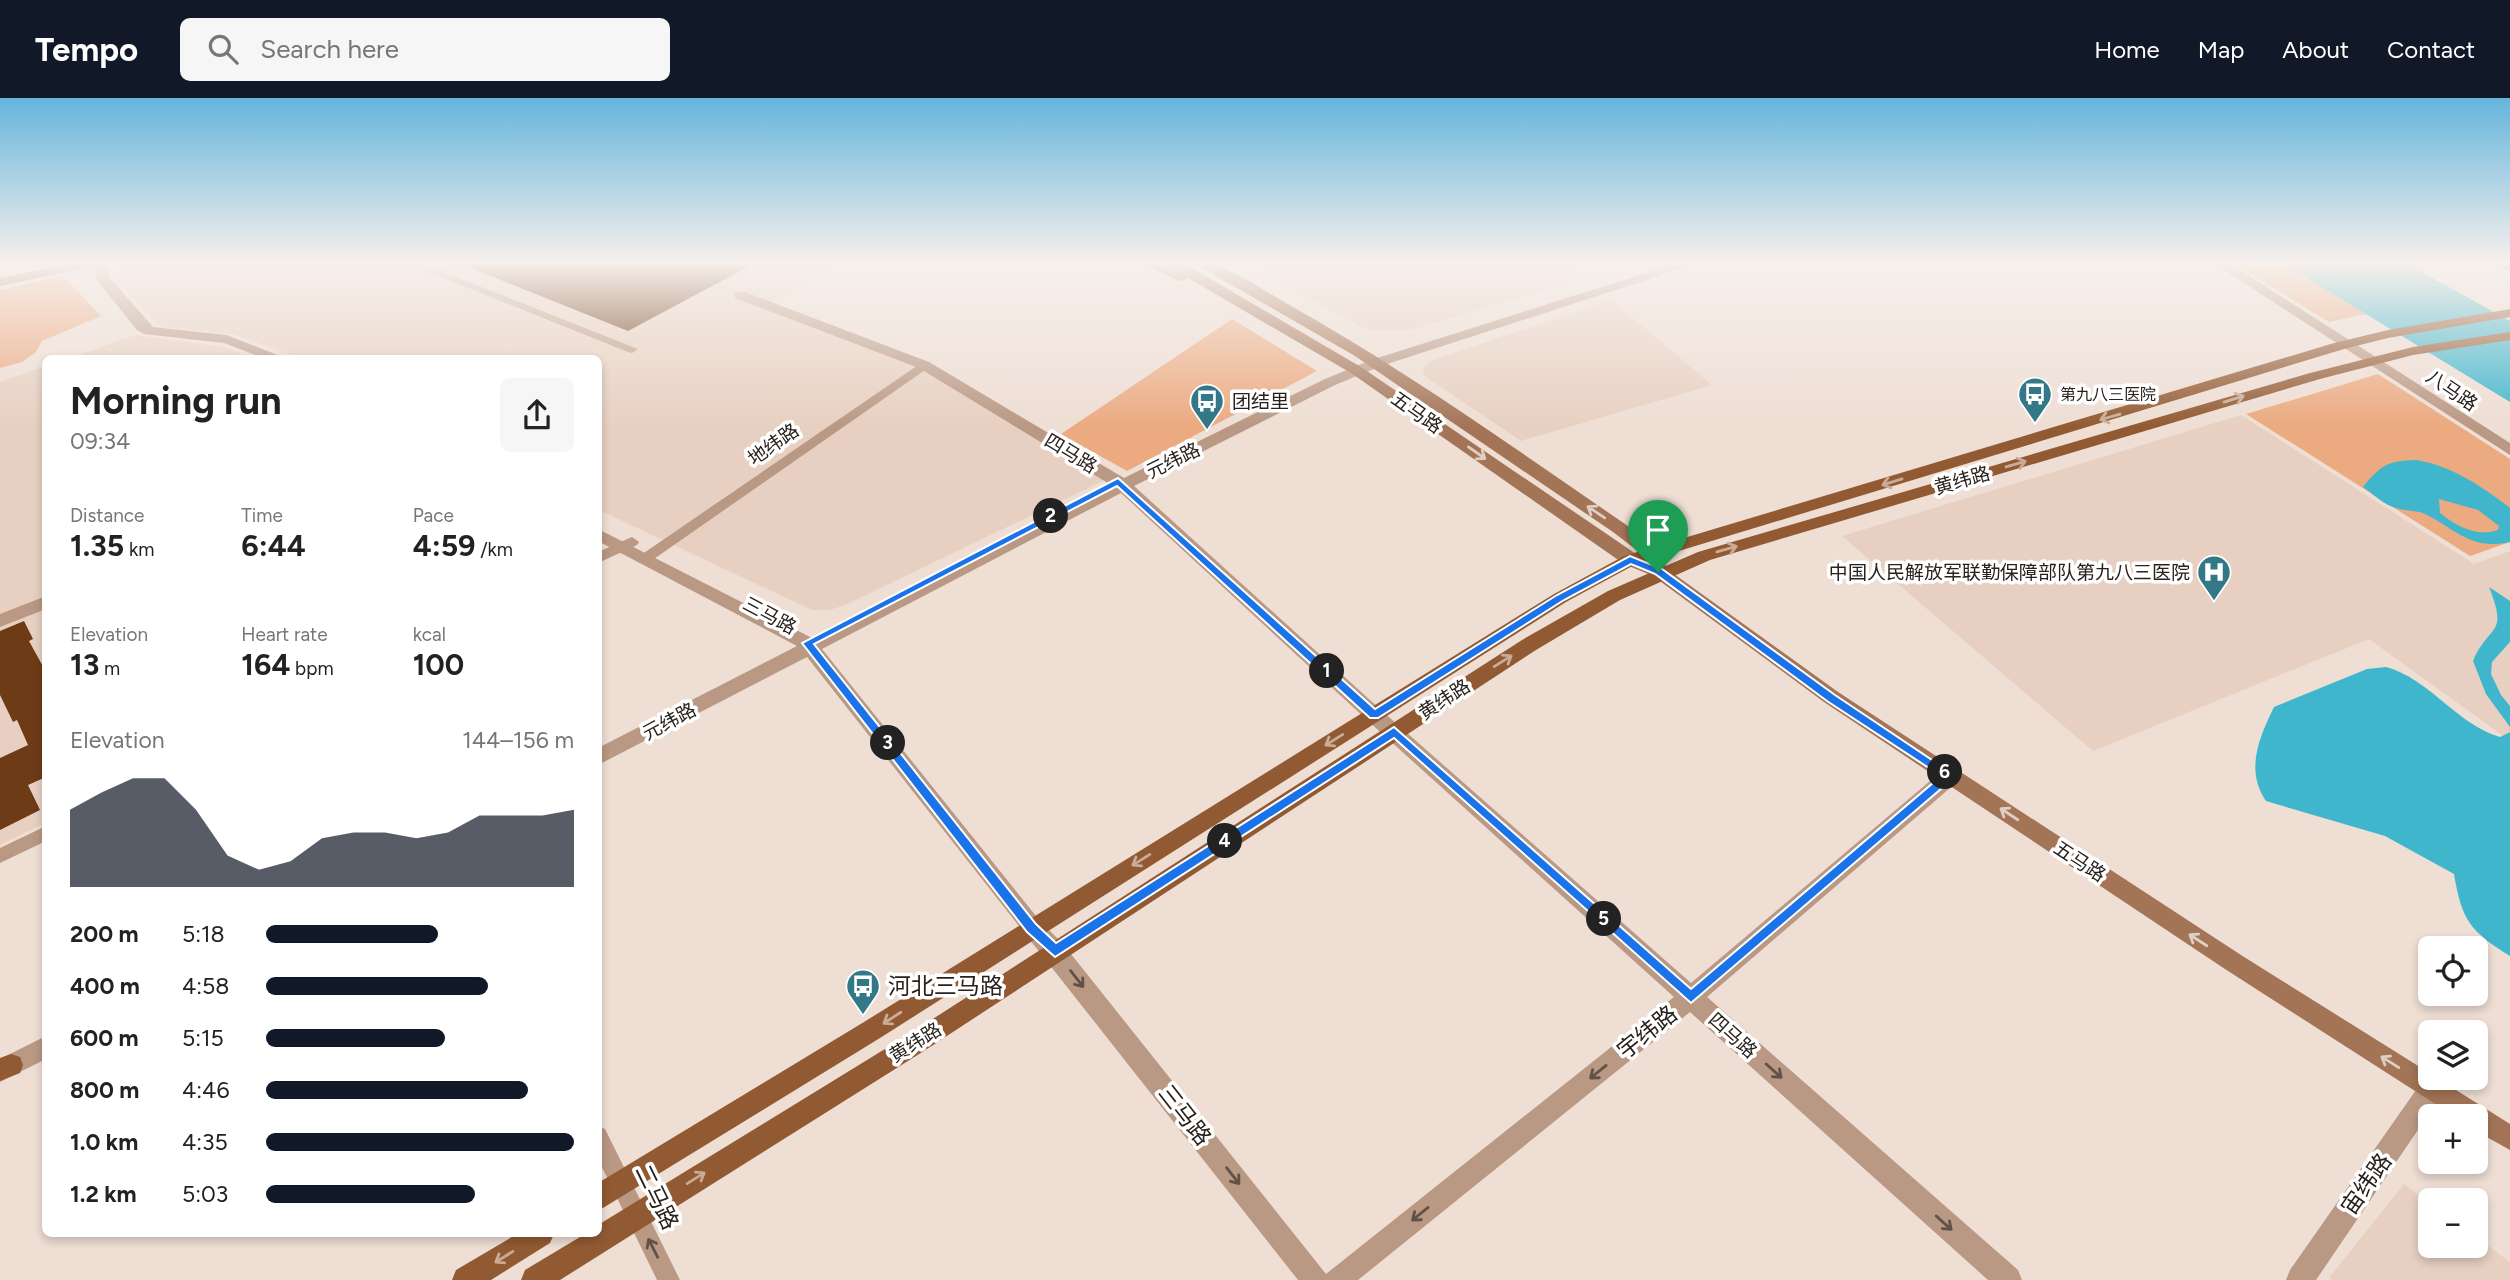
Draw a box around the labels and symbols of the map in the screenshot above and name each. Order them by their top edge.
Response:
street label: 八马路 [2422,365,2482,416]
bus stop icon: 第九八三医院 [2016,375,2054,424]
bus stop icon: 团结里 [1188,382,1226,431]
place label: 第九八三医院 [2060,385,2156,404]
street label: 五马路 [1387,387,1447,438]
place label: 团结里 [1232,390,1289,413]
one-way arrow [2223,392,2245,405]
one-way arrow [2099,411,2121,424]
street label: 地纬路 [743,419,803,470]
street label: 四马路 [1040,429,1101,478]
street label: 元纬路 [1143,438,1204,483]
one-way arrow [1467,446,1486,460]
one-way arrow [2005,457,2027,470]
street label: 黄纬路 [1932,462,1993,499]
one-way arrow [1881,476,1903,489]
pin: 2 [1034,498,1068,534]
pin [1628,500,1688,572]
one-way arrow [1586,505,1606,519]
one-way arrow [1716,541,1738,554]
hospital icon: 中国人民解放军联勤保障部队第九八三医院 [2195,553,2233,602]
place label: 中国人民解放军联勤保障部队第九八三医院 [1829,561,2190,584]
street label: 三马路 [739,592,800,639]
pin: 1 [1310,654,1344,688]
one-way arrow [1493,654,1512,669]
street label: 黄纬路 [1414,674,1474,725]
street label: 元纬路 [639,698,700,745]
pin: 3 [870,726,906,760]
one-way arrow [1325,733,1345,747]
pin: 6 [1927,754,1962,790]
one-way arrow [1999,807,2019,821]
pin: 4 [1208,824,1242,858]
street label: 五马路 [2050,836,2110,887]
one-way arrow [1132,854,1152,868]
pin: 5 [1586,902,1622,936]
one-way arrow [2189,932,2209,946]
bus stop icon: 河北三马路 [844,967,882,1016]
one-way arrow [1069,969,1085,987]
place label: 河北三马路 [888,972,1003,1000]
street label: 宇纬路 [1611,999,1683,1065]
street label: 四马路 [1704,1008,1762,1063]
one-way arrow [883,1010,902,1025]
street label: 黄纬路 [885,1018,946,1067]
one-way arrow [2381,1055,2401,1069]
one-way arrow [1765,1063,1782,1080]
one-way arrow [1589,1064,1607,1079]
street label: 三马路 [1153,1079,1217,1151]
street label: 宙纬路 [2335,1148,2397,1220]
street label: 二马路 [629,1160,685,1234]
one-way arrow [1226,1167,1241,1185]
one-way arrow [686,1171,706,1185]
one-way arrow [1411,1206,1429,1221]
one-way arrow [1935,1215,1953,1231]
one-way arrow [645,1238,659,1259]
one-way arrow [494,1250,514,1264]

